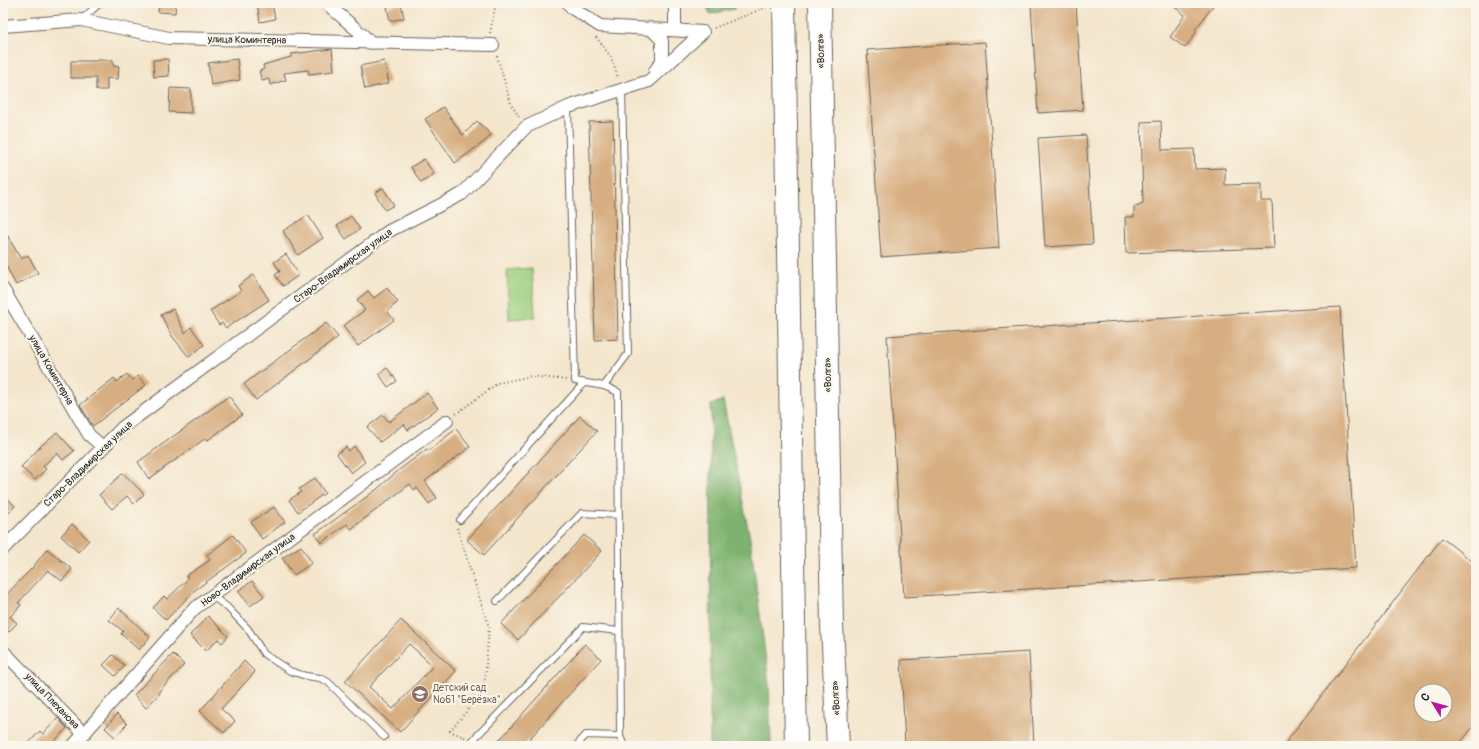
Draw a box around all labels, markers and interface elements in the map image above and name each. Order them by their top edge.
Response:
street label: улица Коминтерна [207,33,287,47]
street label: «Волга» [815,34,827,68]
street label: Старо-Владимирская улица [291,226,395,306]
street label: улица Коминтерна [26,332,76,407]
street label: «Волга» [822,358,834,392]
street label: Старо-Владимирская улица [41,418,135,510]
street label: Ново-Владимирская улица [199,530,298,609]
street label: улица Плеханова [22,670,82,732]
street label: «Волга» [829,681,843,715]
place label: Детский сад №61 "Берёзка" [432,682,501,706]
north arrow [1413,683,1453,723]
school or university icon: Детский сад №61 "Берёзка" [410,684,430,704]
text: С [1418,690,1433,704]

